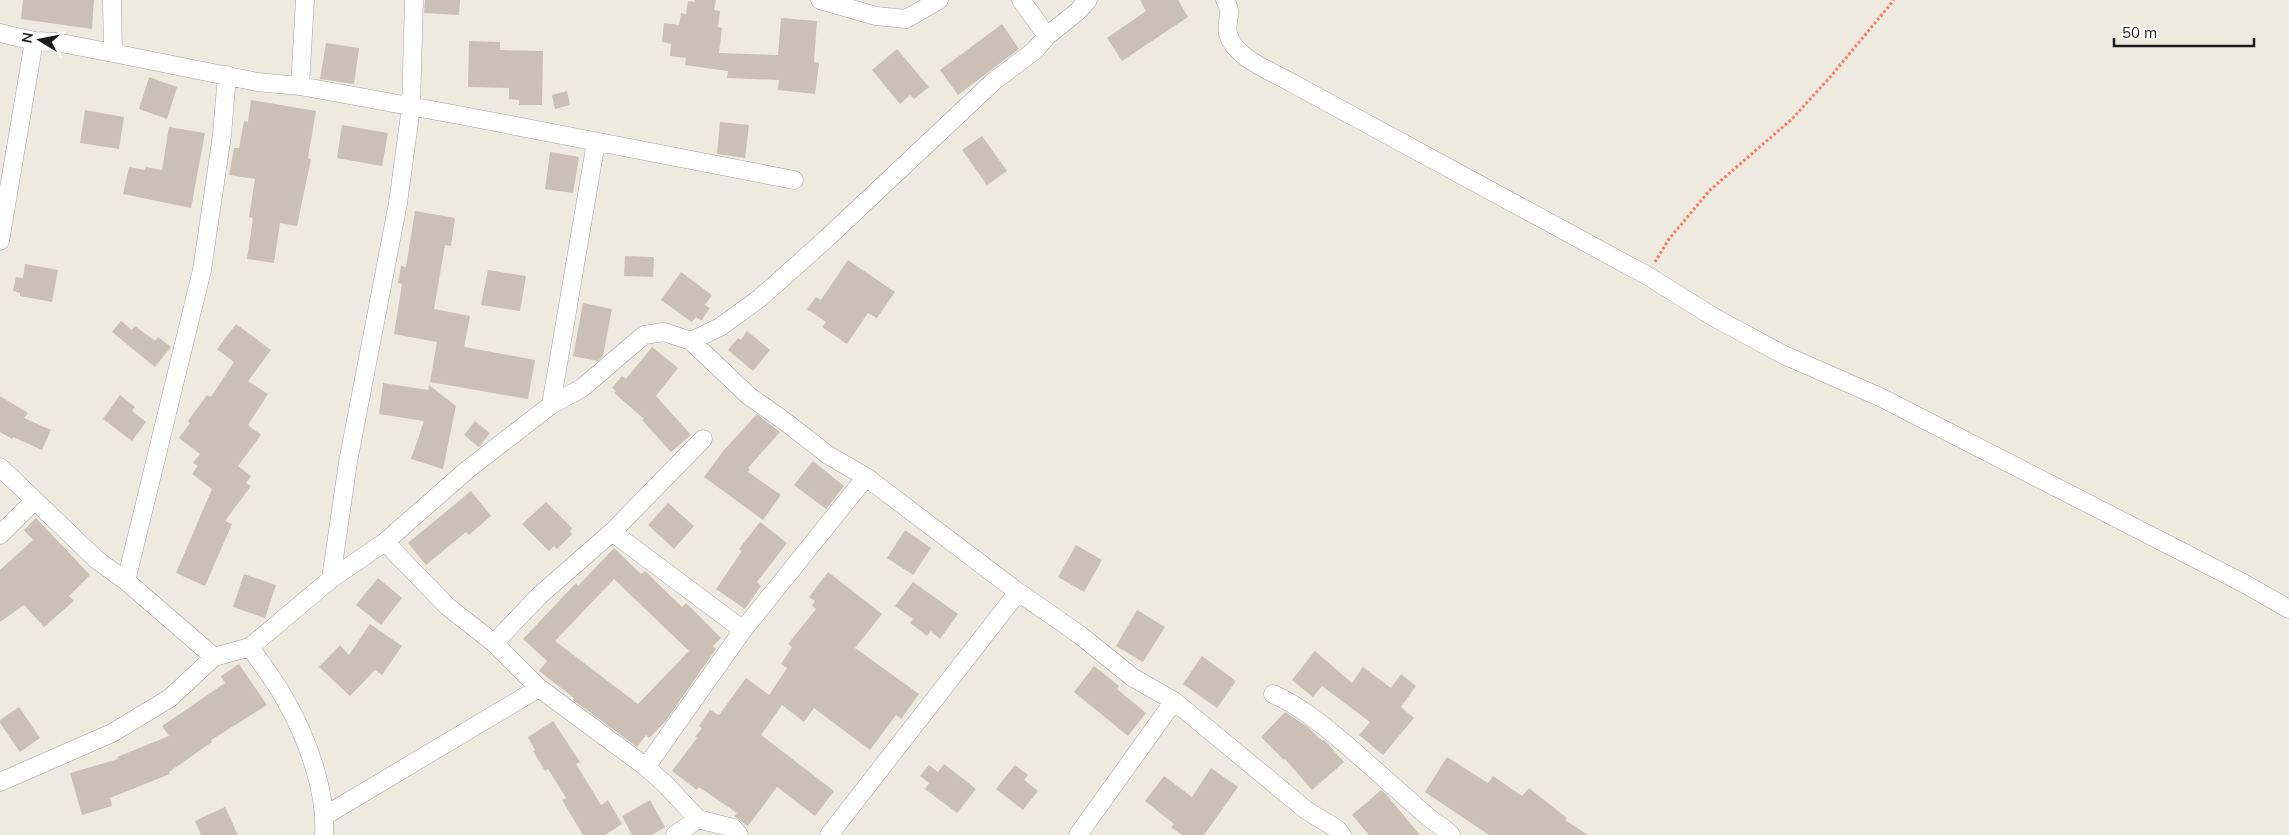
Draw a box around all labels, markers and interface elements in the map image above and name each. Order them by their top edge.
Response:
north arrow [15,15,65,65]
scale bar [2114,15,2254,47]
text: 50 m [2122,23,2157,42]
text: N [17,31,37,45]

